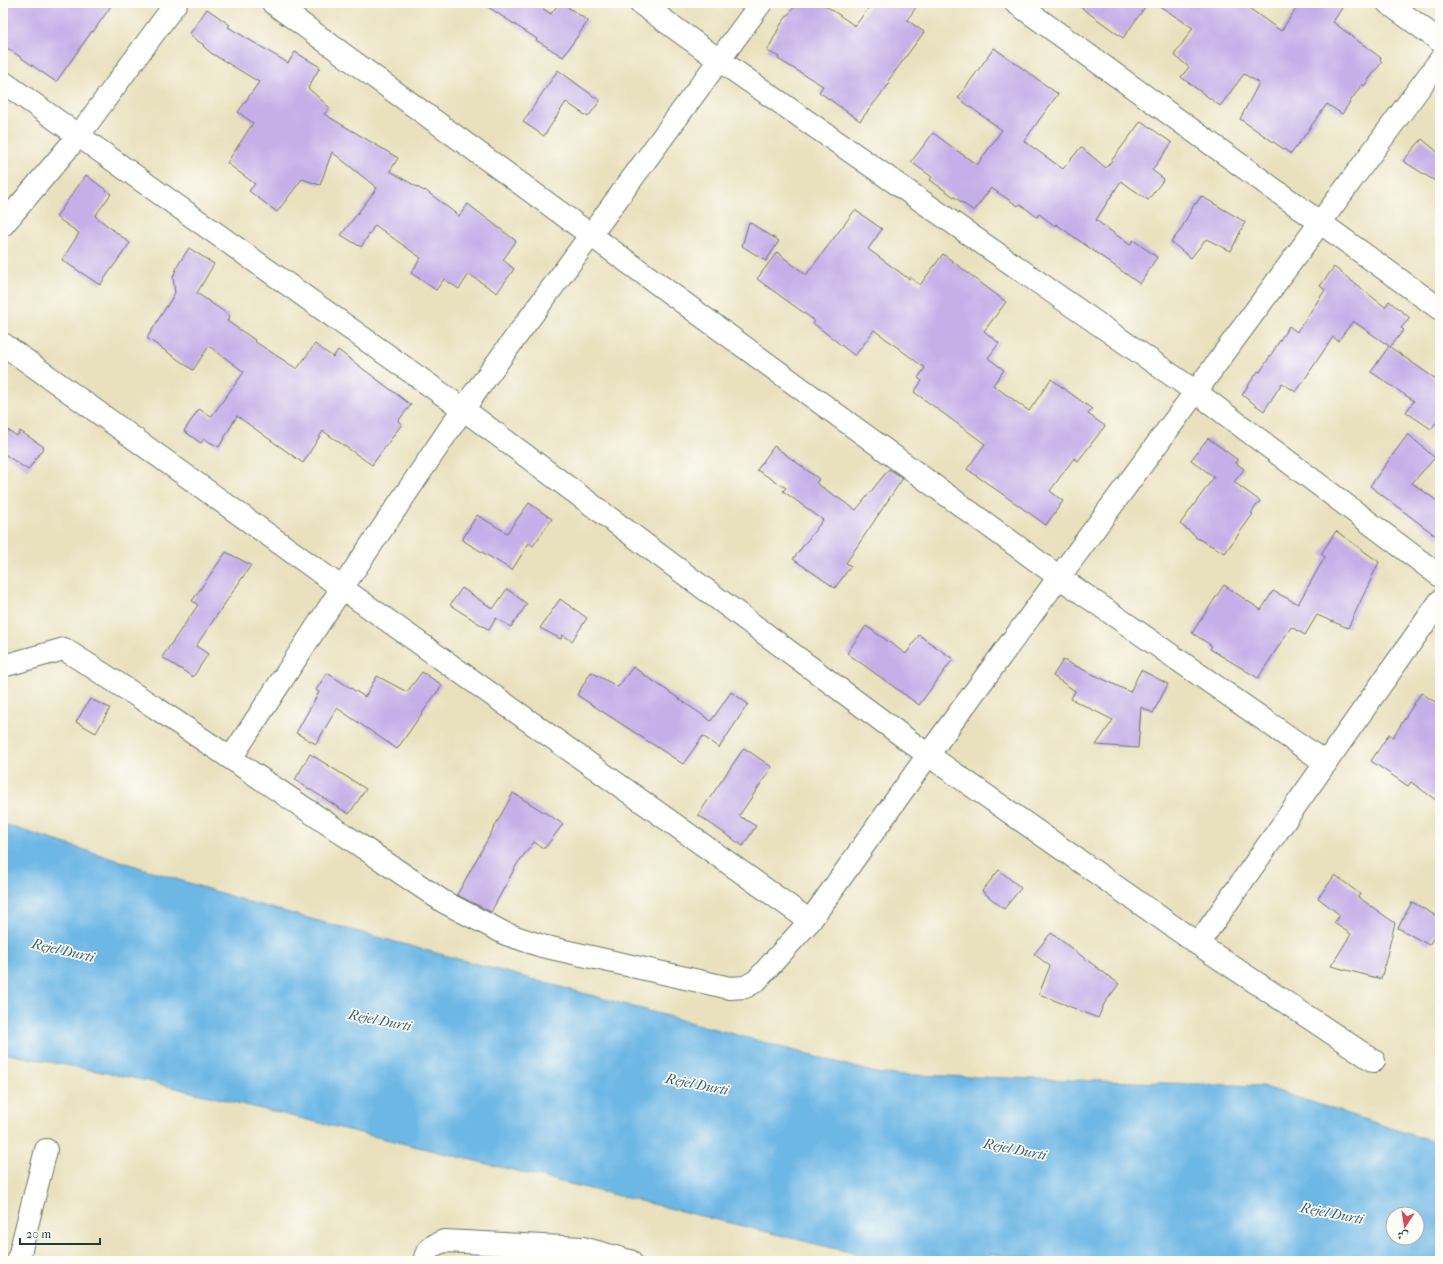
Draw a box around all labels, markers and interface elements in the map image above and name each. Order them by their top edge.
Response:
water label: Rejel Durti [29,935,97,966]
water label: Rejel Durti [346,1006,414,1035]
water label: Rejel Durti [663,1070,731,1099]
water label: Rejel Durti [981,1135,1049,1164]
water label: Rejel Durti [1298,1199,1366,1228]
north arrow [1385,1206,1425,1246]
scale bar [20,1220,100,1246]
text: 20 m [26,1227,51,1241]
text: ش [1396,1228,1410,1243]

